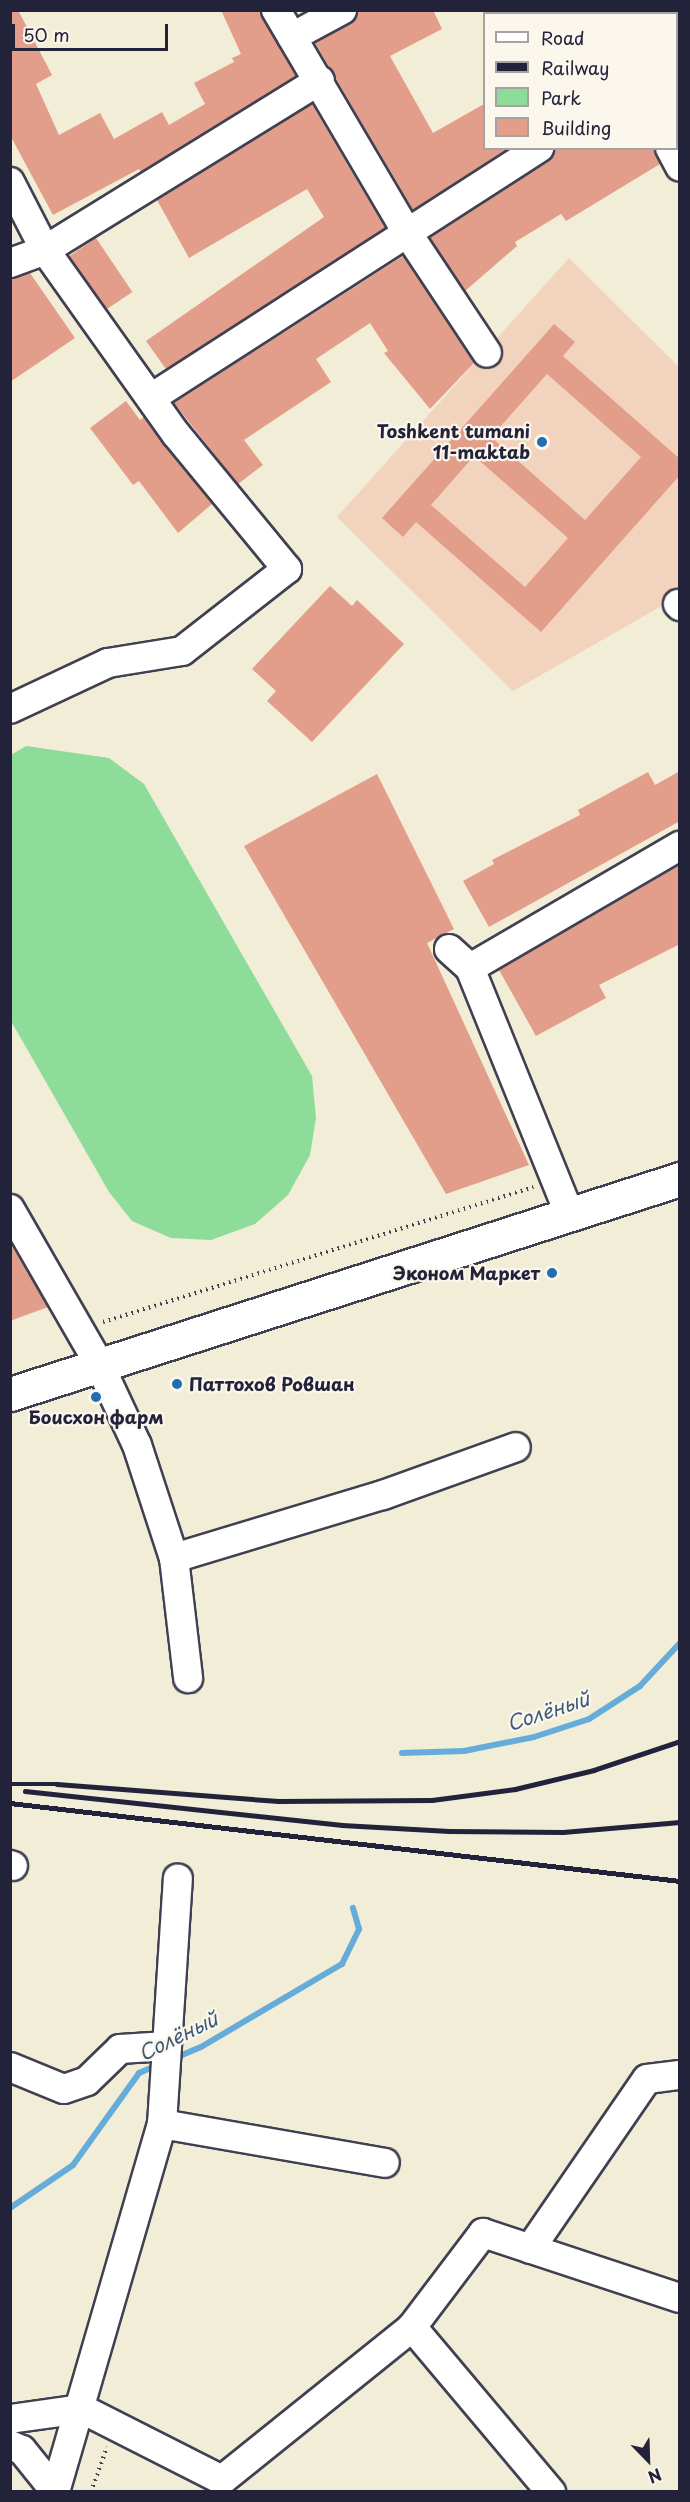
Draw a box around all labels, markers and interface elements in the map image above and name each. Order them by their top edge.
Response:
scale bar [15,12,171,50]
legend [483,12,678,150]
text: 50 m [23,21,70,48]
text: Road [541,24,585,51]
text: Railway [541,54,609,81]
text: Park [541,84,581,111]
text: Building [541,114,611,141]
place label: Toshkent tumani 11-maktab [377,421,530,464]
marker: Toshkent tumani 11-maktab [535,435,549,449]
place label: Эконом Маркет [391,1262,540,1284]
marker: Эконом Маркет [545,1266,559,1280]
place label: Паттохов Ровшан [189,1373,355,1395]
marker: Паттохов Ровшан [170,1377,184,1391]
marker: Боисхон фарм [89,1390,103,1404]
place label: Боисхон фарм [28,1406,164,1428]
water label: Солёный [504,1686,592,1736]
water label: Солёный [134,2007,222,2065]
north arrow [618,2430,678,2490]
text: N [645,2463,666,2490]

